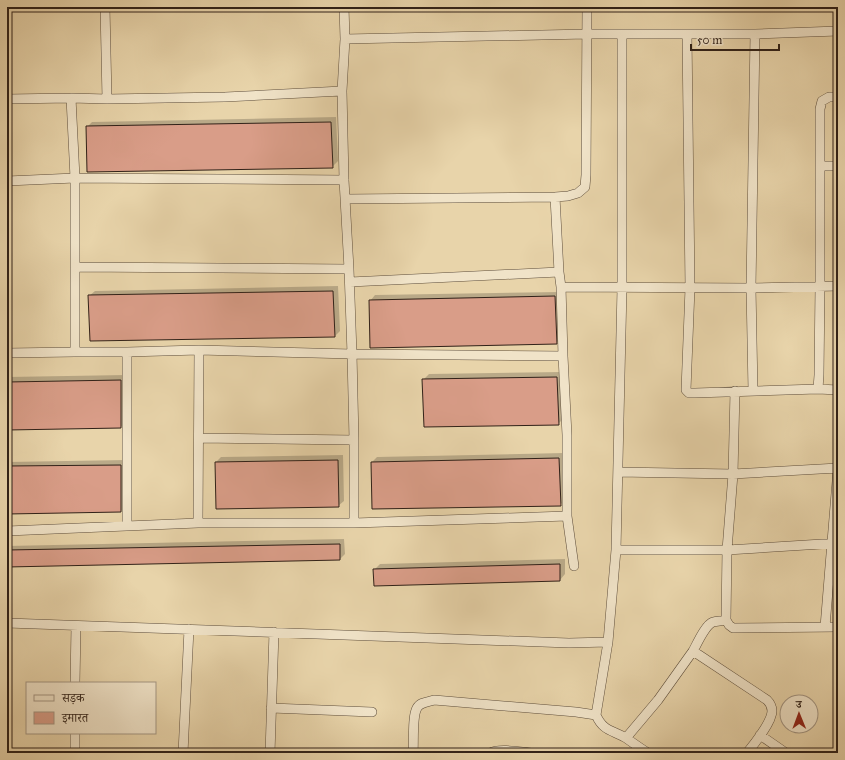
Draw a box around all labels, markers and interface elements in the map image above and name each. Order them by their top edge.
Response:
scale bar [691,26,779,52]
text: 50 m [697,33,722,47]
legend [26,682,156,734]
text: सड़क [61,691,86,705]
north arrow [779,694,819,734]
text: उ [795,698,803,711]
text: इमारत [61,711,89,725]

